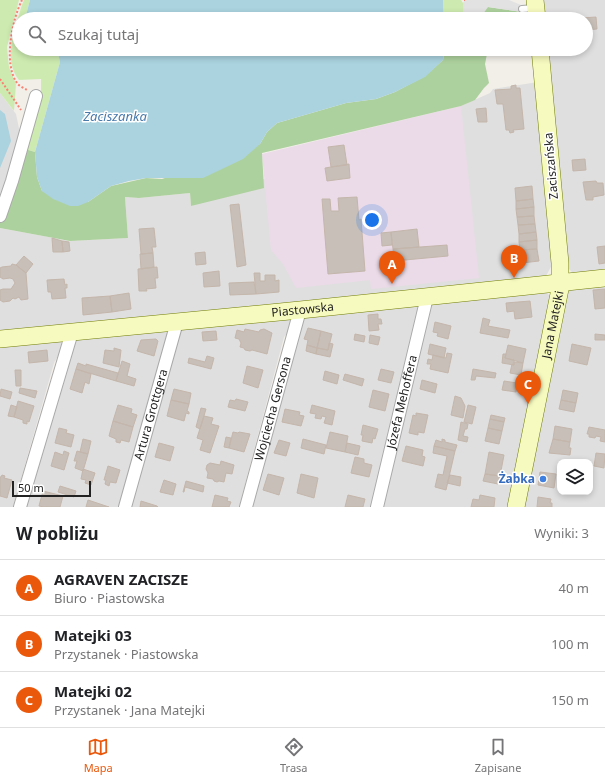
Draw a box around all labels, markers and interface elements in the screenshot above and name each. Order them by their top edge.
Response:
search box [12,12,593,56]
icon: search [26,23,48,45]
text: Szukaj tutaj [58,24,139,44]
water label: Zaciszanka [82,107,147,125]
street label: Zaciszańska [539,132,562,200]
your location [362,210,382,230]
pin: B [501,245,527,278]
pin: A [379,251,405,284]
street label: Jana Matejki [537,289,567,361]
street label: Piastowska [271,298,335,321]
street label: Józefa Mehoffera [382,353,421,451]
street label: Wojciecha Gersona [250,354,295,463]
street label: Artura Grottgera [130,367,171,462]
pin: C [515,371,541,404]
map controls [557,459,593,495]
button: layers [557,459,593,495]
place label: Żabka [499,470,535,487]
marker: Żabka [538,474,548,484]
scale bar [12,479,91,498]
text: 50 m [18,480,44,495]
text: W pobliżu [16,522,99,545]
text: Wyniki: 3 [534,524,589,542]
text: AGRAVEN ZACISZE [54,569,188,589]
text: A [25,579,34,597]
text: 40 m [559,579,589,597]
text: Biuro · Piastowska [54,589,165,607]
text: Matejki 03 [54,625,132,645]
text: B [25,635,33,653]
text: 100 m [551,635,589,653]
text: Przystanek · Piastowska [54,645,198,663]
text: Matejki 02 [54,681,132,701]
text: C [25,691,33,709]
text: 150 m [551,691,589,709]
text: Przystanek · Jana Matejki [54,701,205,719]
tab: Mapa [84,736,113,775]
tab: Trasa [280,736,308,775]
tab: Zapisane [475,736,521,775]

